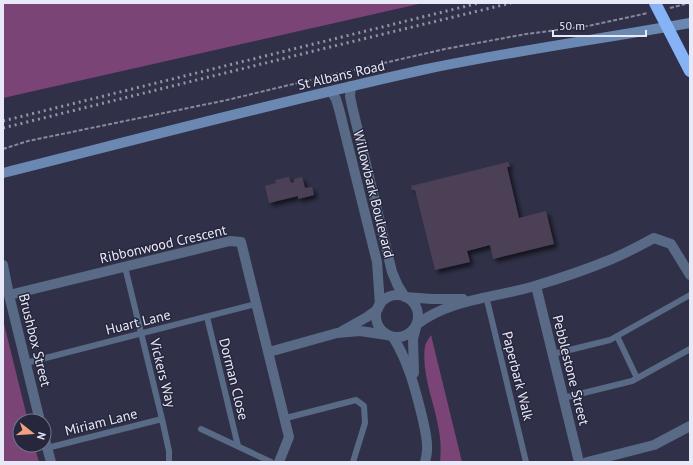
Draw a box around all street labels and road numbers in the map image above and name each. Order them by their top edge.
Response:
street label: St Albans Road [296,56,386,94]
street label: Willowbark Boulevard [349,128,399,260]
street label: Ribbonwood Crescent [98,221,229,267]
street label: Brushbox Street [15,292,55,389]
street label: Huart Lane [104,305,172,339]
street label: Pebblestone Street [549,313,593,427]
street label: Paperbark Walk [498,329,538,423]
street label: Vickers Way [146,336,180,410]
street label: Dorman Close [215,336,253,422]
street label: Miriam Lane [63,404,139,440]

